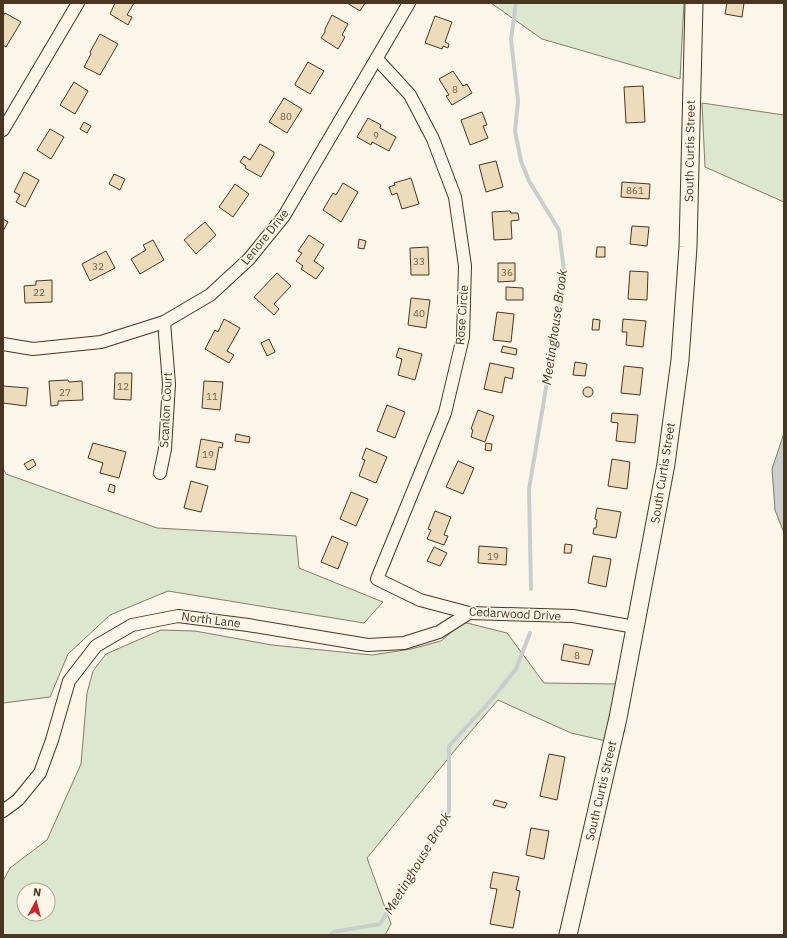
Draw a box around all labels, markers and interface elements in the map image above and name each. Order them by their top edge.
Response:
house number: 8 [452,83,458,96]
street label: South Curtis Street [681,100,698,202]
house number: 80 [280,110,292,123]
house number: 9 [373,129,379,142]
house number: 861 [626,184,644,197]
street label: Lenore Drive [237,205,292,268]
house number: 33 [413,255,425,268]
house number: 32 [92,260,104,273]
house number: 36 [501,266,513,279]
water label: Meetinghouse Brook [538,268,571,386]
street label: Rose Circle [452,284,471,346]
house number: 22 [33,286,45,299]
house number: 40 [413,307,425,320]
street label: Scanlon Court [156,372,175,448]
house number: 12 [117,380,129,393]
house number: 27 [59,386,71,399]
house number: 11 [206,390,218,403]
street label: South Curtis Street [647,421,678,524]
house number: 19 [202,448,214,461]
house number: 19 [487,550,499,563]
street label: Cedarwood Drive [469,604,562,623]
street label: North Lane [181,608,242,631]
house number: 8 [574,649,580,662]
street label: South Curtis Street [582,740,619,842]
water label: Meetinghouse Brook [380,809,455,918]
north arrow [16,882,56,922]
text: N [32,885,42,900]

